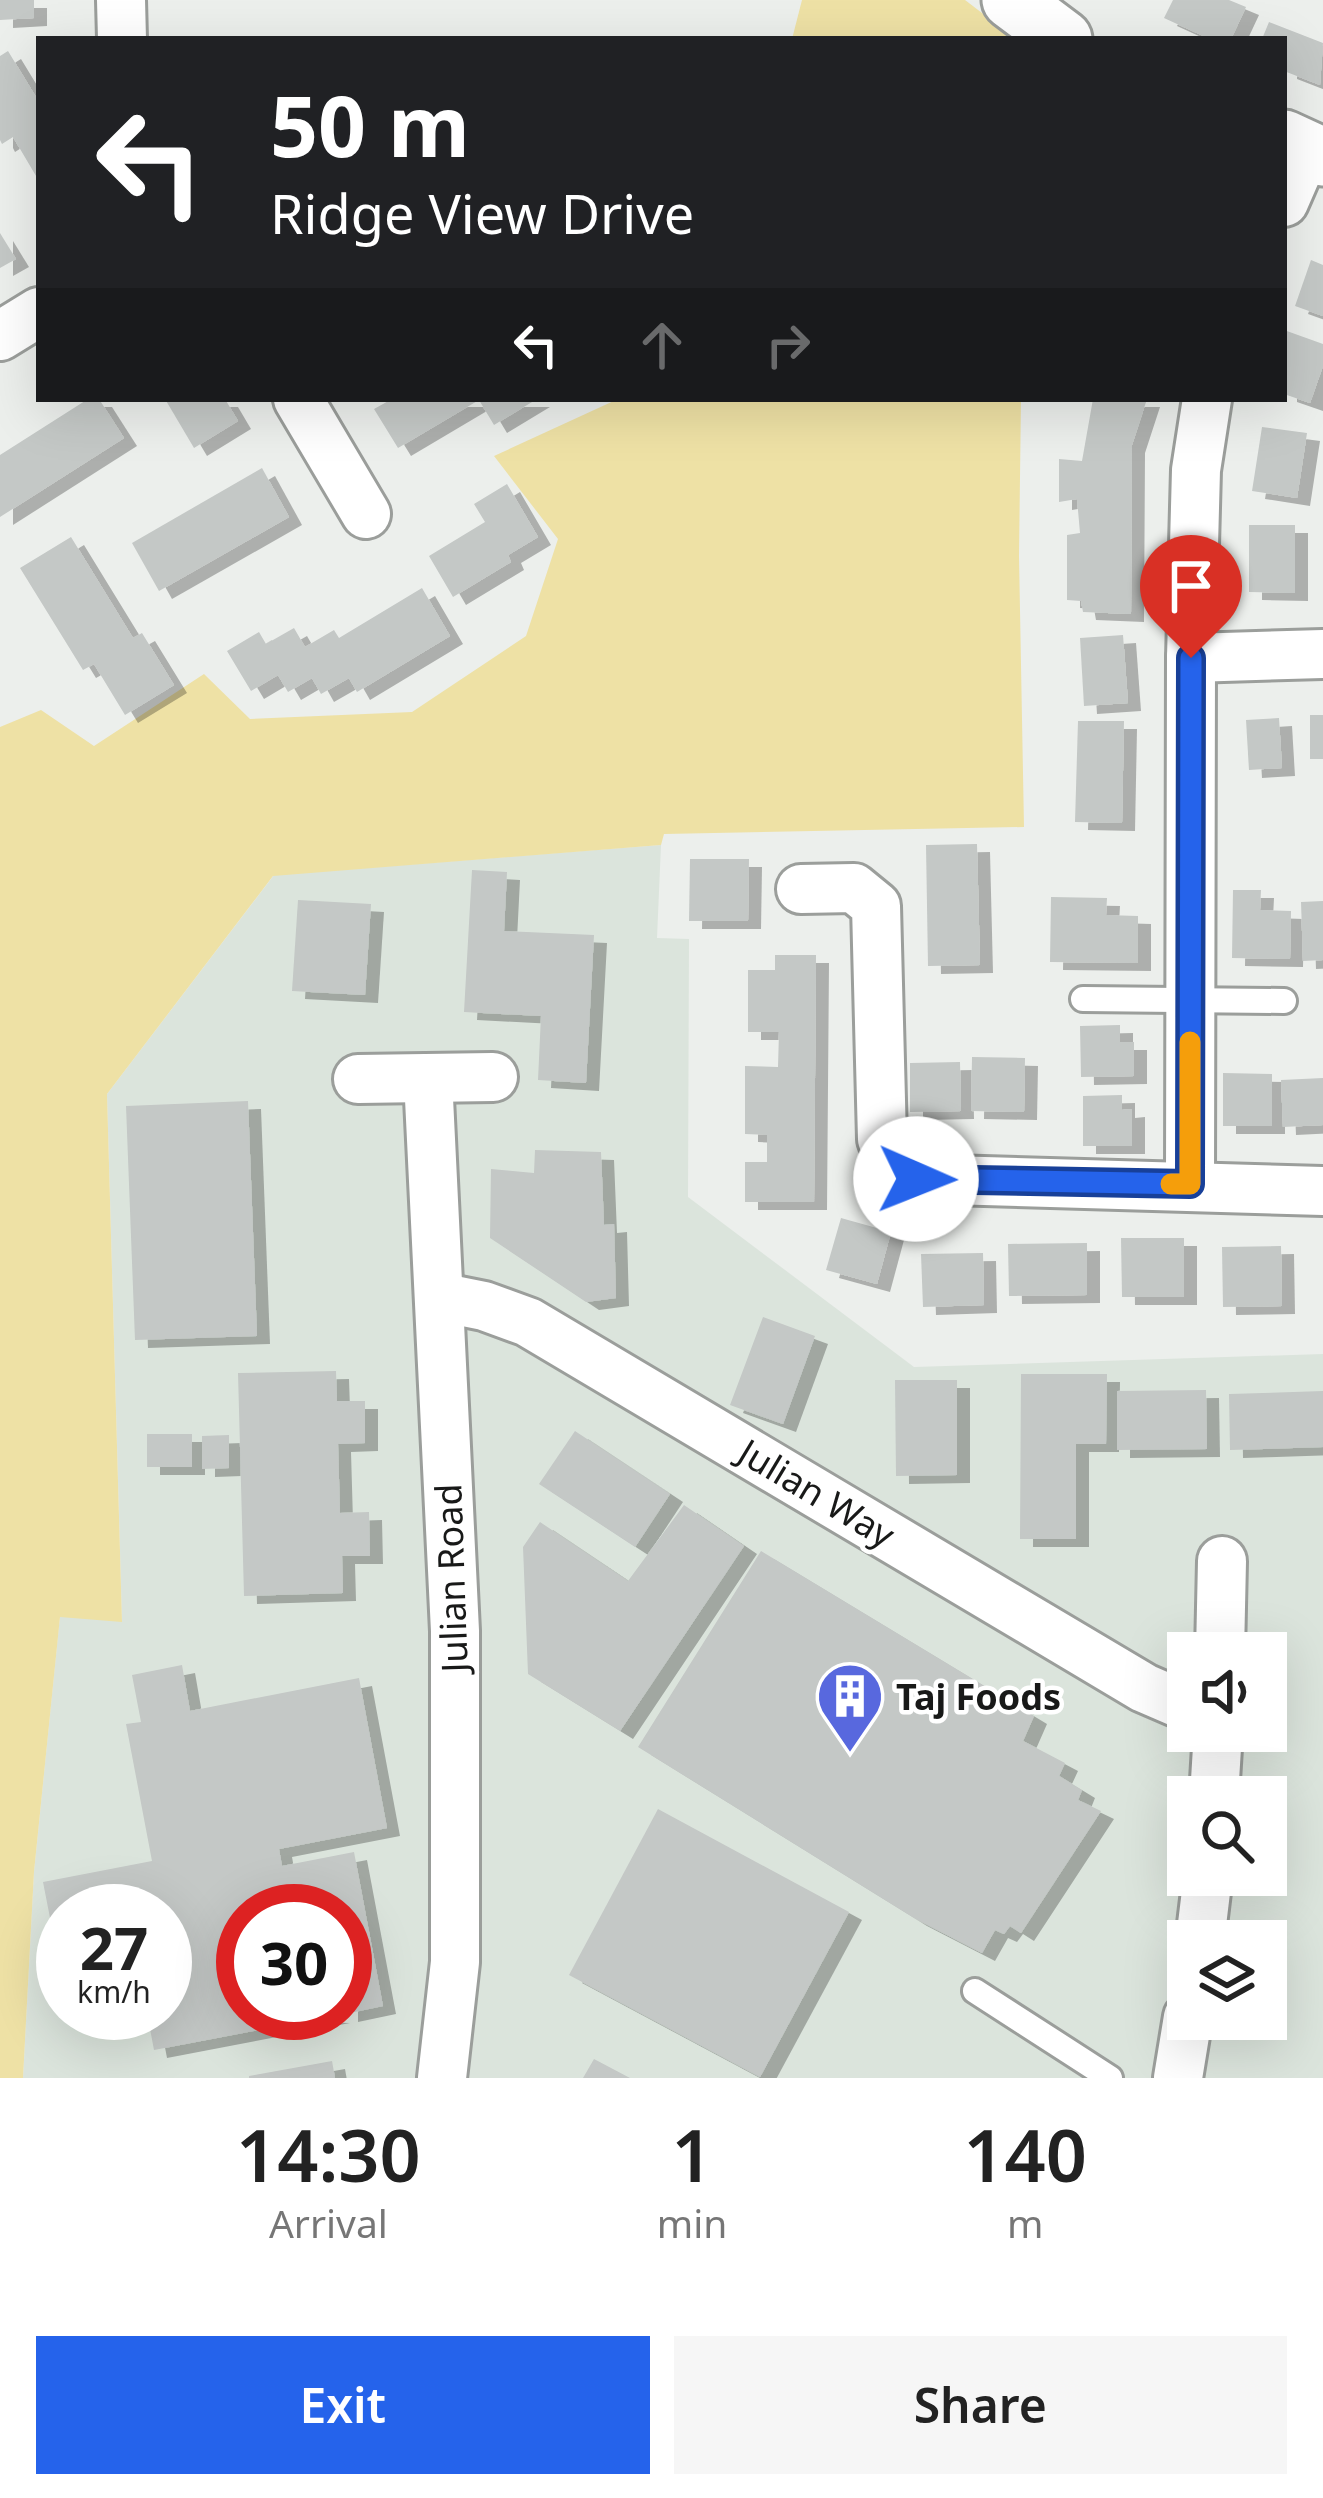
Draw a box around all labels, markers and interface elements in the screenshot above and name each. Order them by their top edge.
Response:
text: 50 m [270,67,470,182]
icon: left [72,84,228,240]
text: Ridge View Drive [270,176,694,250]
icon: left [503,312,569,378]
icon: ahead [629,312,695,378]
icon: right [755,312,821,378]
pin [1140,535,1242,658]
icon: arrive [1158,553,1224,619]
position arrow [853,1116,979,1242]
street label: Julian Way [727,1426,905,1559]
street label: Julian Road [423,1483,479,1676]
map controls [1167,1632,1287,2040]
button: sound [1167,1632,1287,1752]
building icon: Taj Foods [815,1661,885,1755]
place label: Taj Foods [896,1672,1061,1721]
button: search [1167,1776,1287,1896]
speed limit sign: 30 [216,1884,372,2040]
text: 27 [80,1906,148,1988]
button: layers [1167,1920,1287,2040]
text: km/h [77,1971,151,2012]
text: 14:30 [236,2105,421,2203]
text: 1 [671,2105,713,2203]
text: 140 [963,2105,1087,2203]
text: Arrival [269,2196,388,2249]
text: min [657,2196,727,2249]
text: m [1007,2196,1043,2249]
button: Exit [36,2336,650,2474]
button: Share [674,2336,1287,2474]

